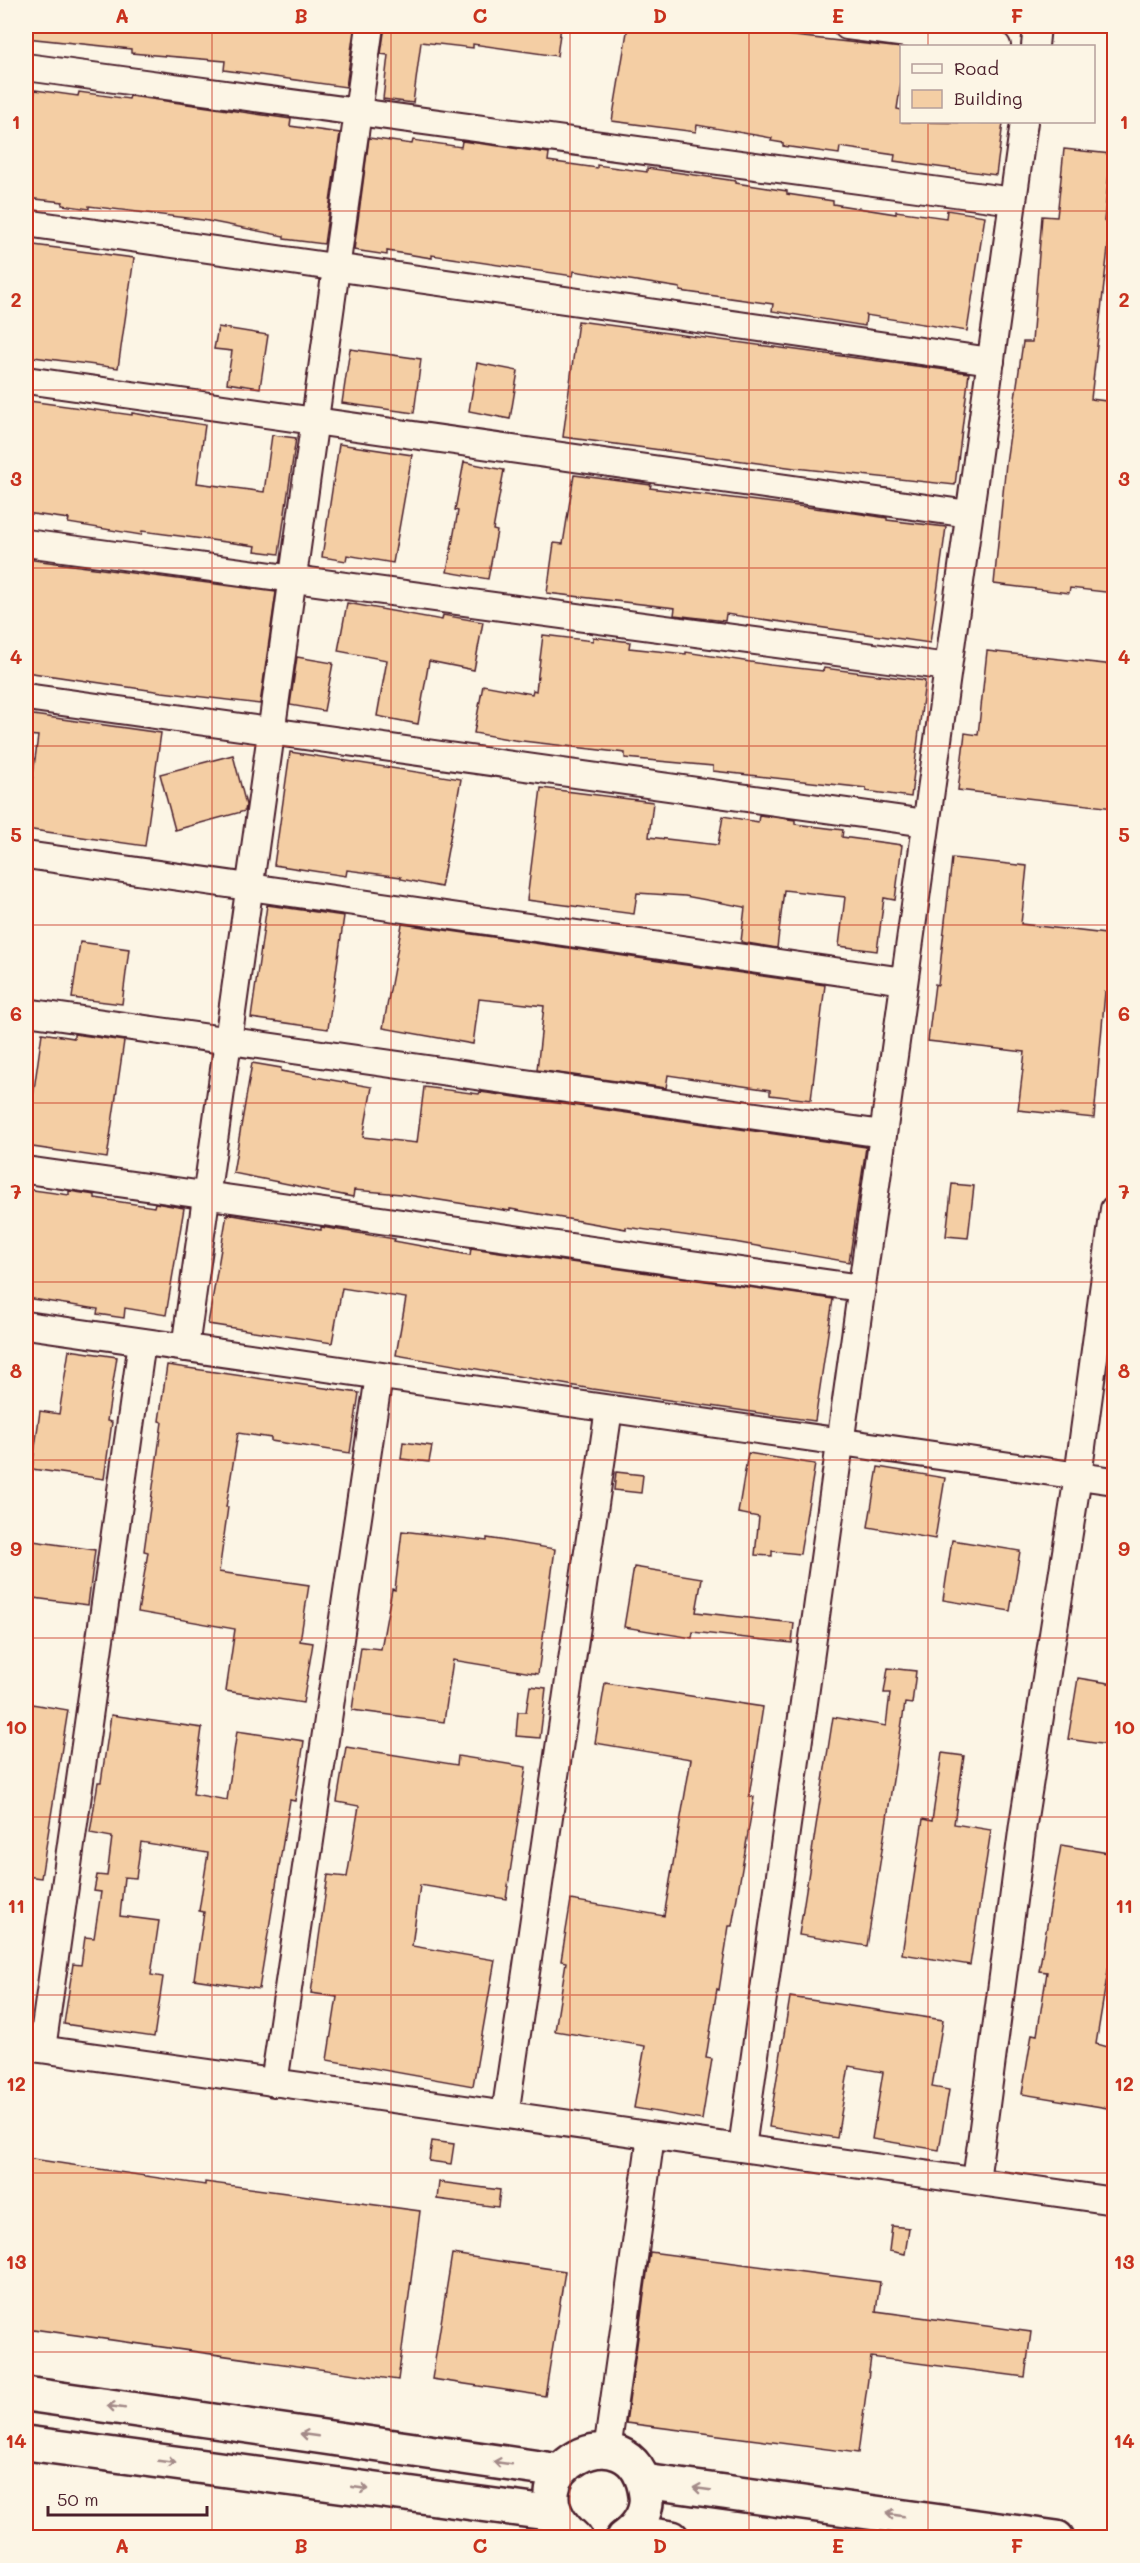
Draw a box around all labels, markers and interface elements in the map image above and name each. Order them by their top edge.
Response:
text: A [115,2,129,28]
text: B [294,2,308,28]
text: C [473,2,488,28]
text: D [653,2,667,28]
text: E [832,2,844,28]
text: F [1011,2,1024,28]
legend [900,45,1095,123]
text: Road [954,56,999,80]
text: Building [954,86,1022,110]
text: 1 [12,108,20,134]
text: 1 [1120,108,1128,134]
text: 2 [10,286,22,312]
text: 2 [1118,286,1130,312]
text: 3 [10,465,22,491]
text: 3 [1118,465,1130,491]
text: 4 [10,643,23,669]
text: 4 [1118,643,1131,669]
text: 5 [10,821,22,847]
text: 5 [1118,821,1130,847]
text: 6 [10,1000,22,1026]
text: 6 [1118,1000,1130,1026]
text: 7 [10,1178,22,1204]
text: 7 [1118,1178,1130,1204]
text: 8 [10,1357,22,1383]
text: 8 [1118,1357,1130,1383]
text: 9 [10,1535,22,1561]
text: 9 [1118,1535,1130,1561]
text: 10 [5,1713,27,1739]
text: 10 [1113,1713,1135,1739]
text: 11 [7,1892,25,1918]
text: 11 [1115,1892,1133,1918]
text: 12 [6,2070,26,2096]
text: 12 [1114,2070,1134,2096]
text: 13 [6,2248,26,2274]
text: 13 [1114,2248,1134,2274]
one-way arrow [107,2402,127,2413]
text: 14 [5,2427,27,2453]
text: 14 [1113,2427,1135,2453]
one-way arrow [300,2429,320,2440]
one-way arrow [156,2456,176,2467]
one-way arrow [493,2457,513,2468]
scale bar [48,2479,207,2517]
one-way arrow [350,2483,369,2494]
one-way arrow [693,2483,712,2494]
text: 50 m [57,2487,99,2511]
one-way arrow [886,2510,906,2521]
text: A [115,2532,129,2558]
text: B [294,2532,308,2558]
text: C [473,2532,488,2558]
text: D [653,2532,667,2558]
text: E [832,2532,844,2558]
text: F [1011,2532,1024,2558]

